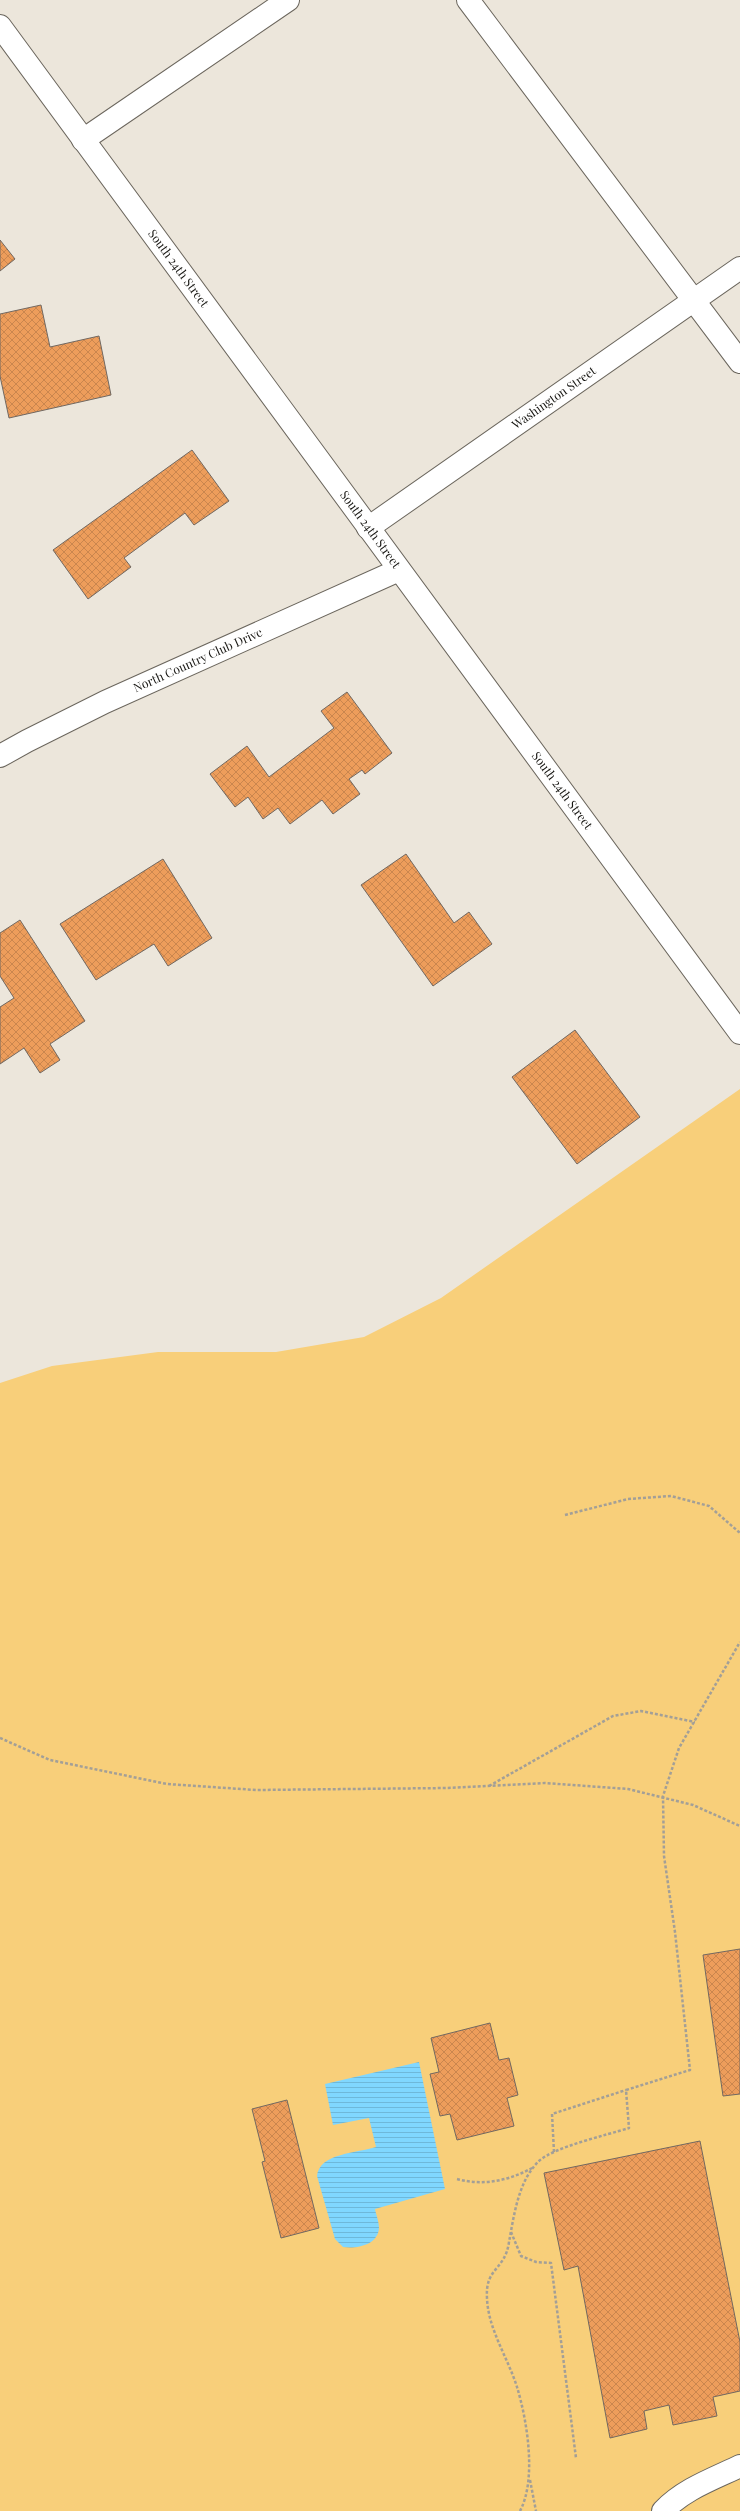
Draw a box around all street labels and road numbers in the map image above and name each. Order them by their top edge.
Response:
street label: South 24th Street [145,226,213,311]
street label: Washington Street [508,362,599,433]
street label: South 24th Street [337,487,405,572]
street label: North Country Club Drive [131,623,265,695]
street label: South 24th Street [529,748,597,833]

